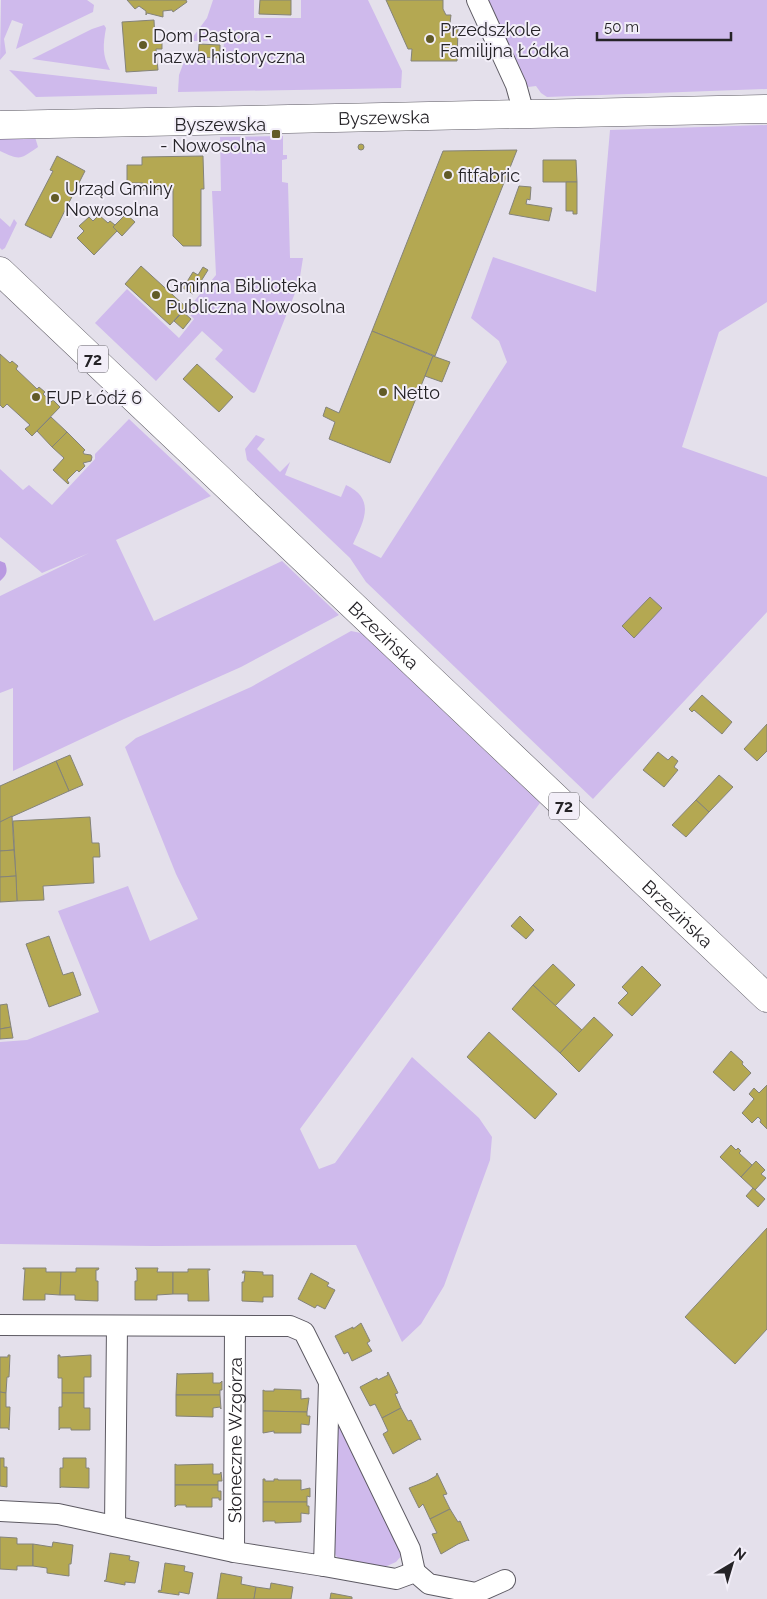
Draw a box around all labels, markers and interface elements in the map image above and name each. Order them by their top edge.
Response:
scale bar [597,10,731,42]
text: 50 m [604,18,639,36]
place label: Przedszkole Familijna Łódka [440,19,569,61]
place label: Dom Pastora - nazwa historyczna [153,25,305,67]
marker: Przedszkole Familijna Łódka [424,33,436,45]
marker: Dom Pastora - nazwa historyczna [137,39,149,51]
street label: Byszewska [338,106,430,128]
place label: Byszewska - Nowosolna [160,114,266,156]
marker: Byszewska - Nowosolna [270,128,282,140]
place label: fitfabric [458,165,520,186]
marker: fitfabric [442,169,454,181]
place label: Urząd Gminy Nowosolna [65,178,173,220]
marker: Urząd Gminy Nowosolna [49,192,61,204]
place label: Gminna Biblioteka Publiczna Nowosolna [166,275,345,317]
marker: Gminna Biblioteka Publiczna Nowosolna [150,289,162,301]
road number: 72 [78,346,108,372]
place label: Netto [393,382,440,403]
marker: Netto [377,386,389,398]
place label: FUP Łódź 6 [46,387,142,408]
marker: FUP Łódź 6 [30,391,42,403]
street label: Brzezińska [345,597,423,673]
road number: 72 [549,792,579,819]
street label: Brzezińska [638,875,717,952]
street label: Słoneczne Wzgórza [224,1357,245,1523]
north arrow [707,1539,757,1589]
text: N [731,1544,749,1563]

